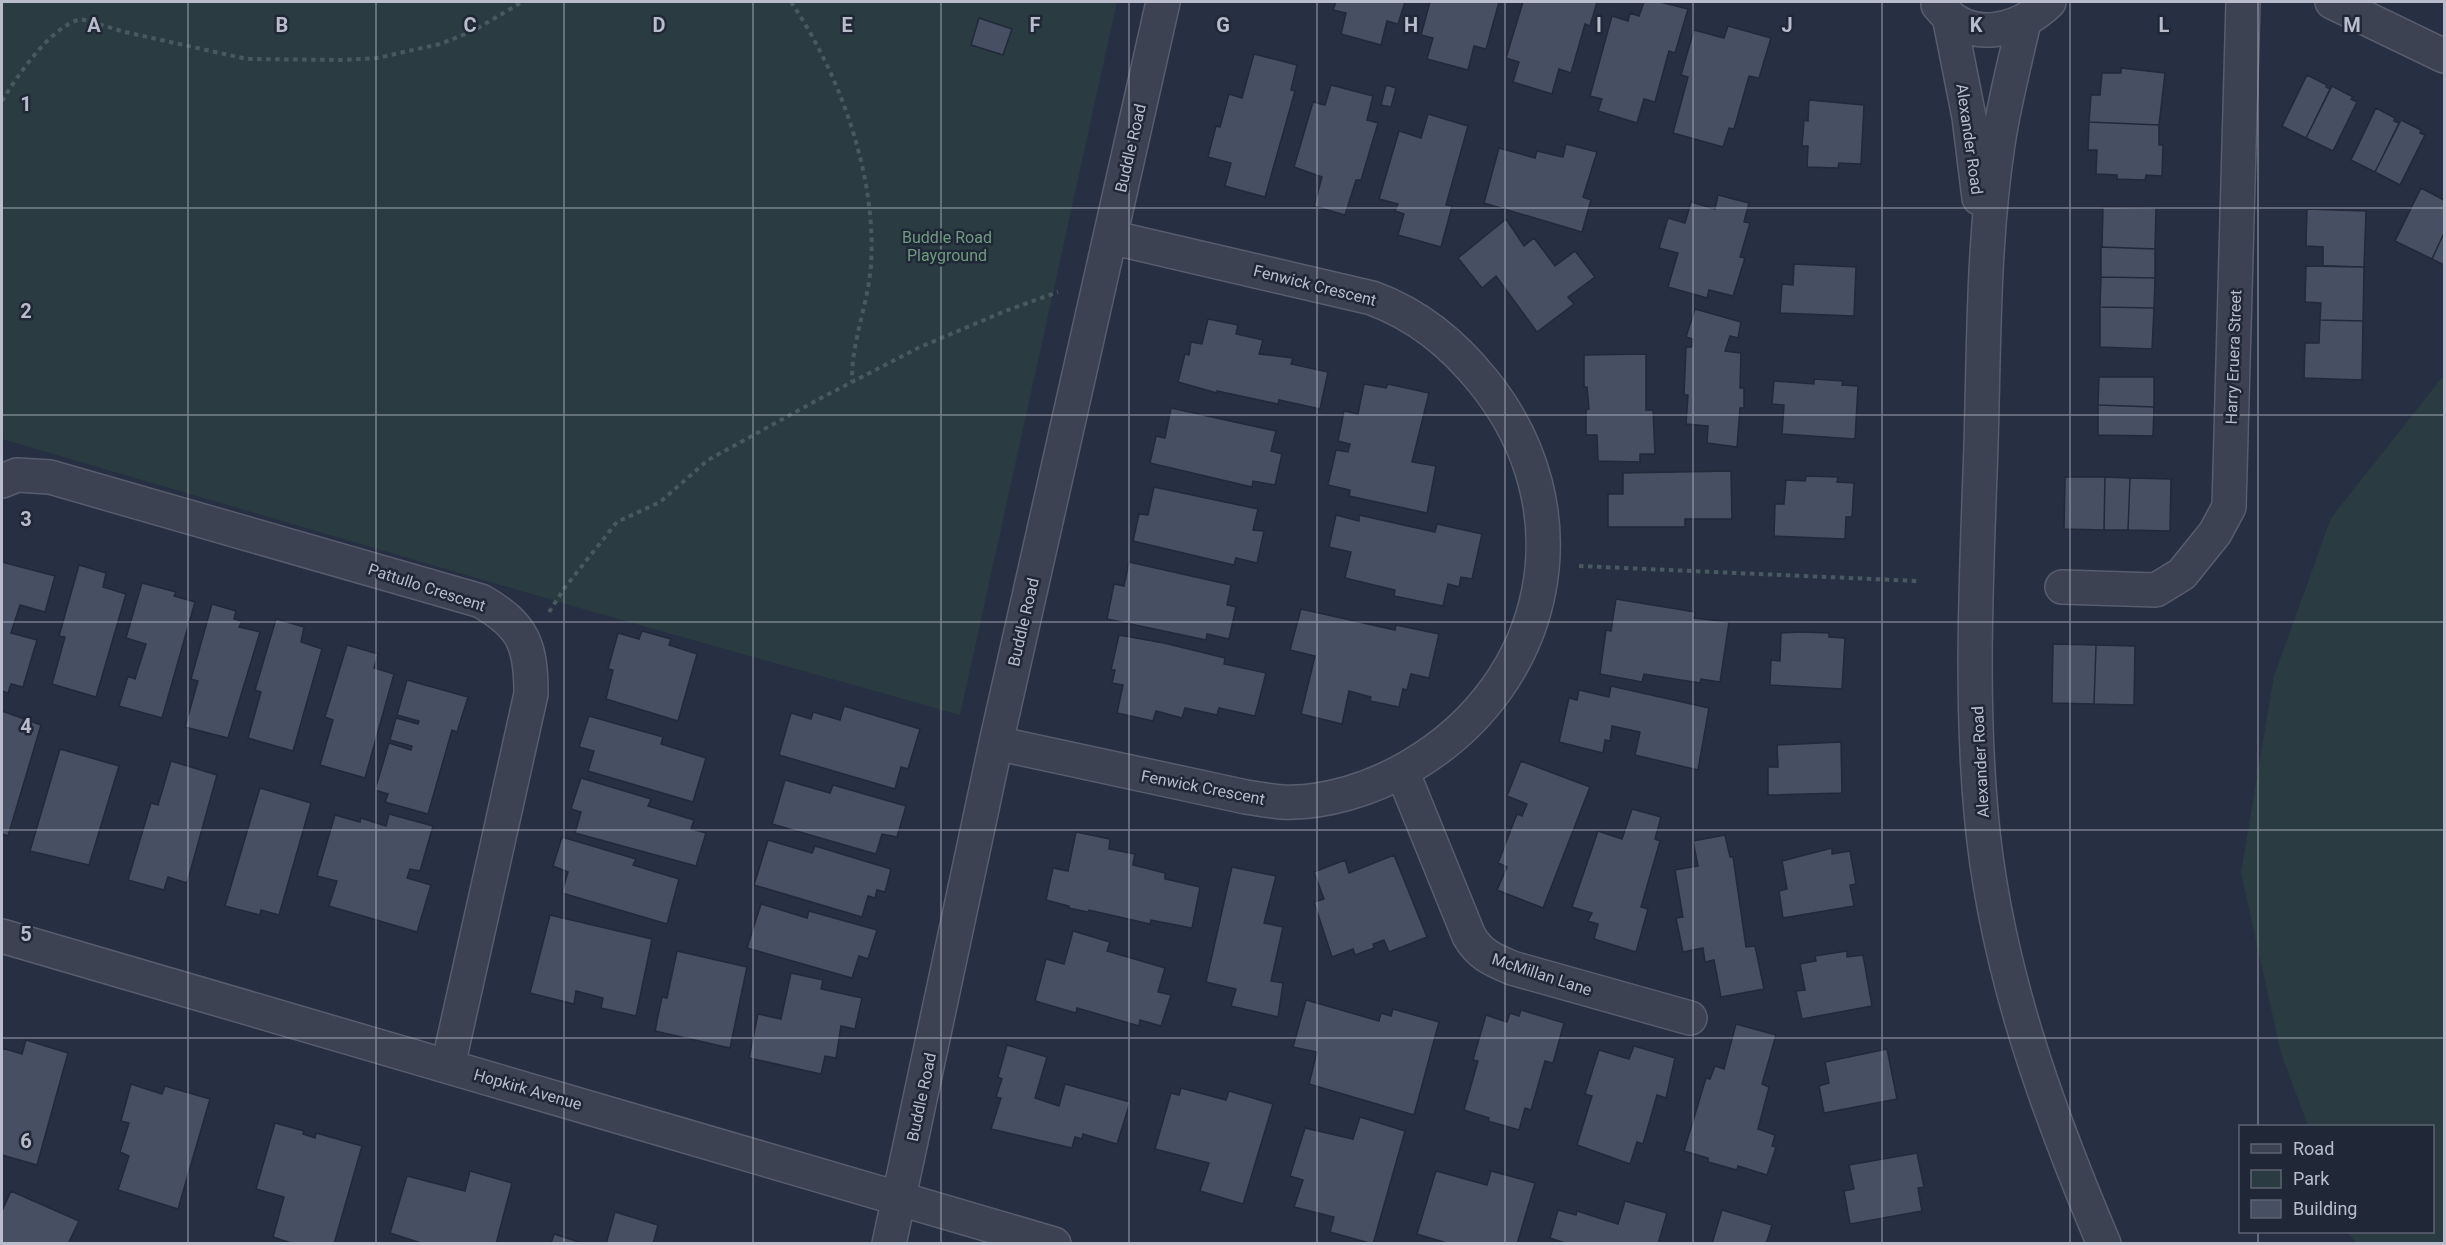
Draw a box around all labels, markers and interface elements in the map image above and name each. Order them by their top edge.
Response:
text: A [87,13,101,37]
text: B [276,13,288,37]
text: C [463,13,477,37]
text: D [653,13,666,37]
text: E [841,13,853,37]
text: F [1030,13,1041,37]
text: G [1216,13,1230,37]
text: H [1404,13,1418,37]
text: I [1596,13,1602,37]
text: J [1781,13,1793,37]
text: K [1970,13,1983,37]
text: L [2159,13,2170,37]
text: M [2343,13,2361,37]
street label: Alexander Road [1952,82,1987,196]
text: 1 [20,92,32,116]
street label: Buddle Road [1111,102,1150,194]
park label: Buddle Road Playground [902,228,992,265]
street label: Fenwick Crescent [1252,261,1378,310]
street label: Harry Eruera Street [2222,290,2245,425]
text: 2 [20,299,32,323]
text: 3 [20,507,32,531]
street label: Pattullo Crescent [366,560,488,615]
street label: Buddle Road [1004,576,1043,668]
street label: Alexander Road [1968,706,1993,818]
text: 4 [20,714,32,738]
street label: Fenwick Crescent [1139,766,1266,809]
text: 5 [20,922,32,946]
street label: McMillan Lane [1489,949,1594,1000]
street label: Buddle Road [903,1051,940,1143]
street label: Hopkirk Avenue [472,1065,584,1114]
legend [2239,1125,2434,1233]
text: 6 [20,1129,32,1153]
text: Road [2293,1138,2334,1159]
text: Park [2293,1168,2330,1189]
text: Building [2293,1198,2357,1219]

